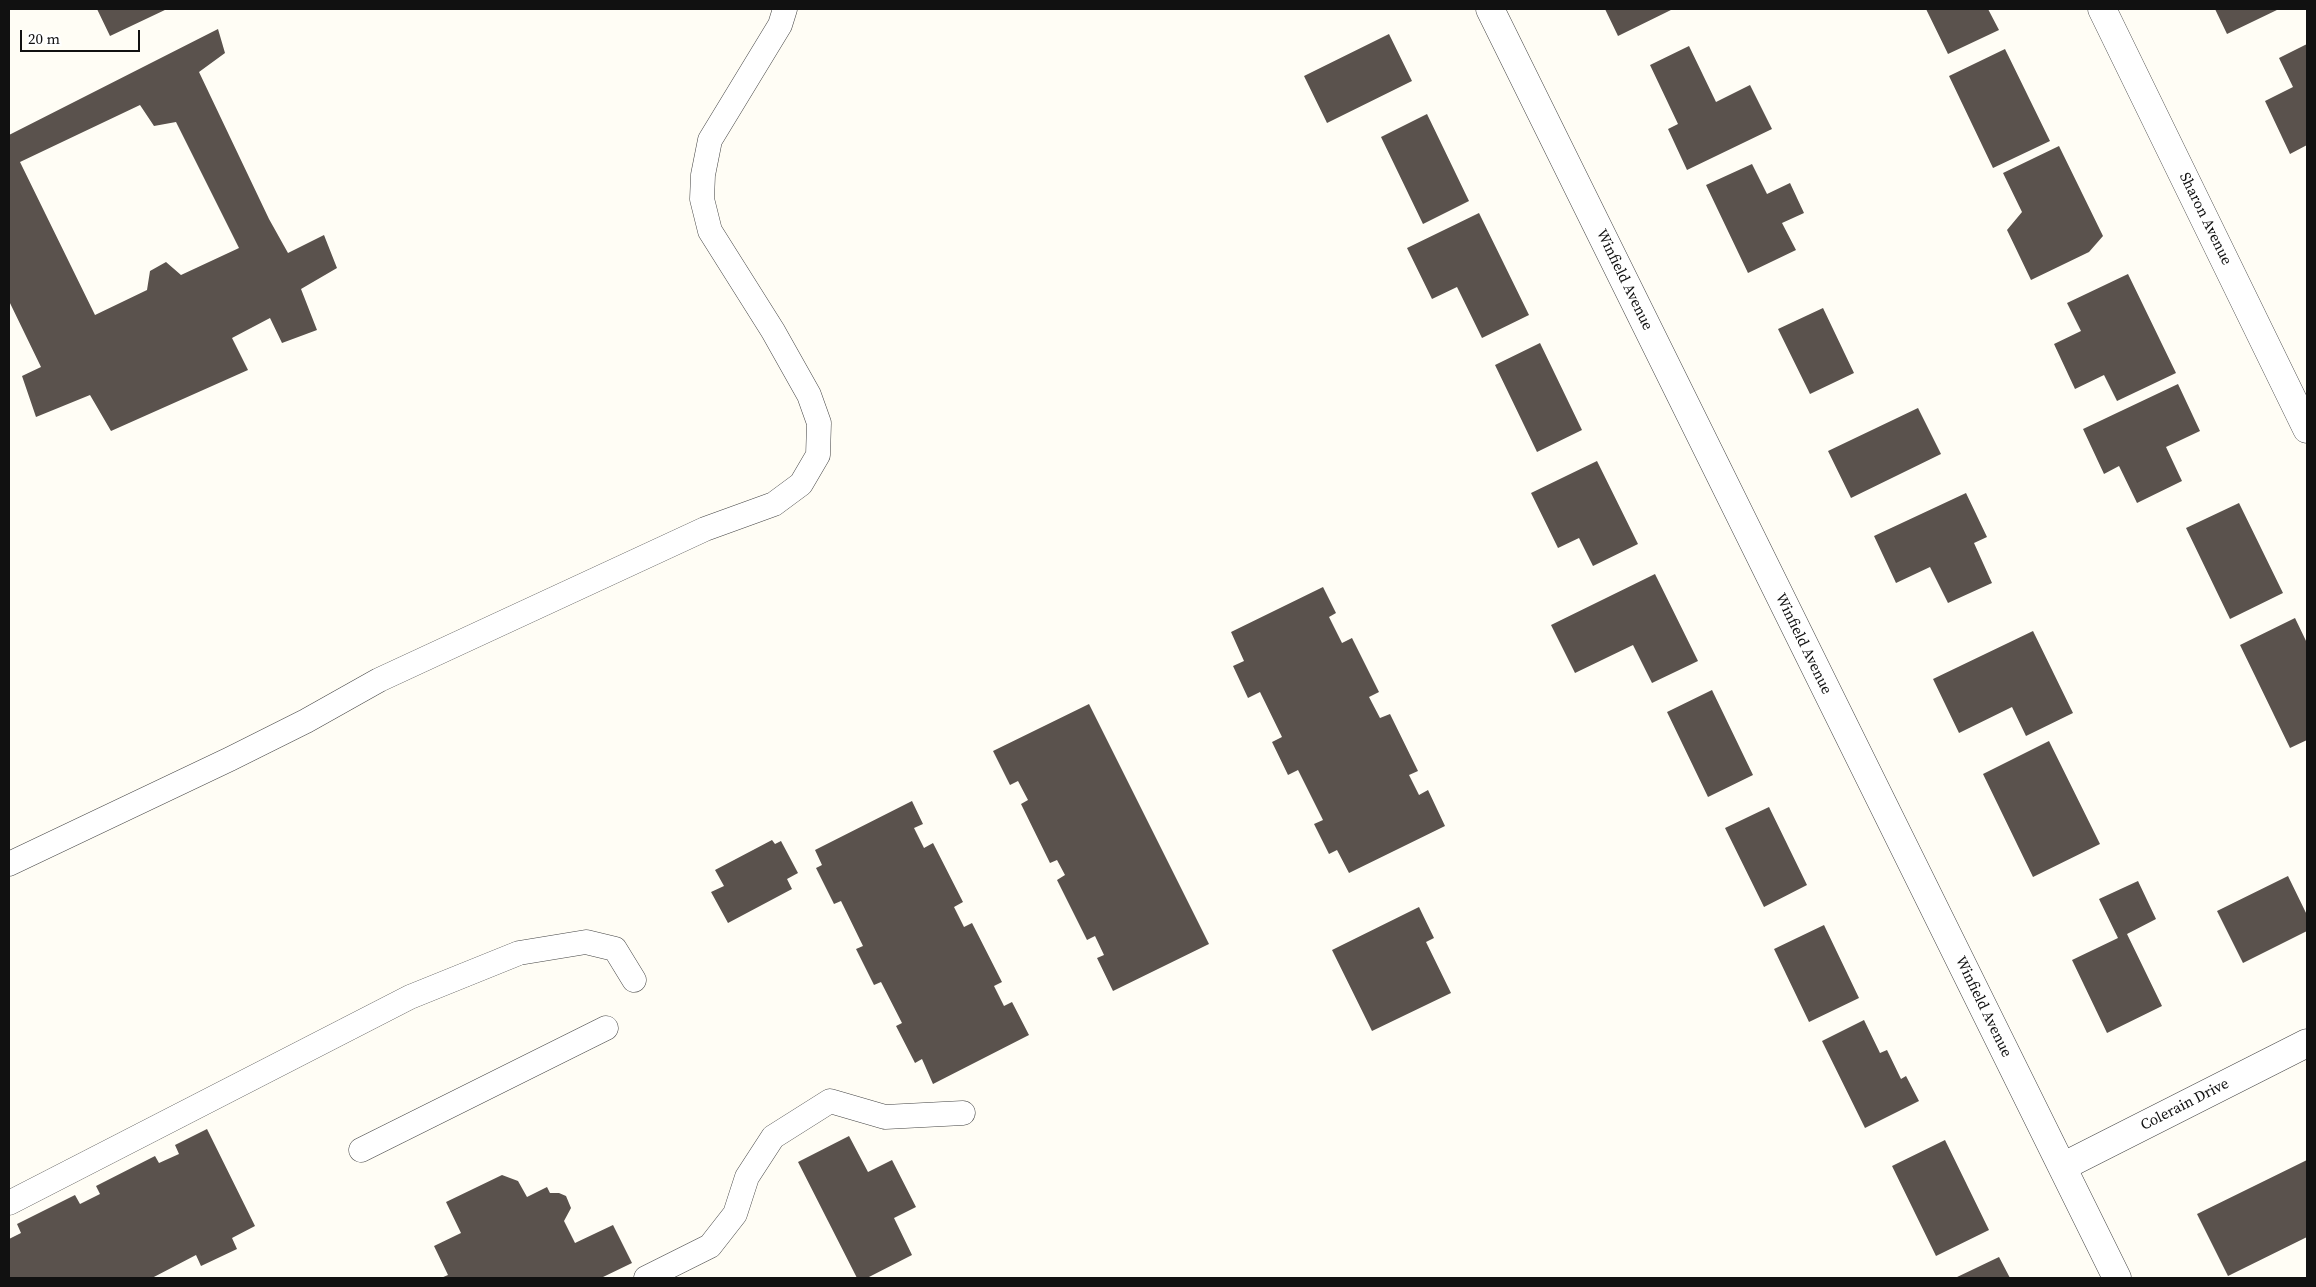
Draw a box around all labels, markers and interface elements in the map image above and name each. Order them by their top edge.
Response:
scale bar [22,20,142,52]
text: 20 m [28,28,60,49]
street label: Sharon Avenue [2175,170,2235,268]
street label: Winfield Avenue [1592,227,1656,333]
street label: Winfield Avenue [1771,591,1835,697]
street label: Winfield Avenue [1951,954,2015,1060]
street label: Colerain Drive [2138,1075,2232,1135]

